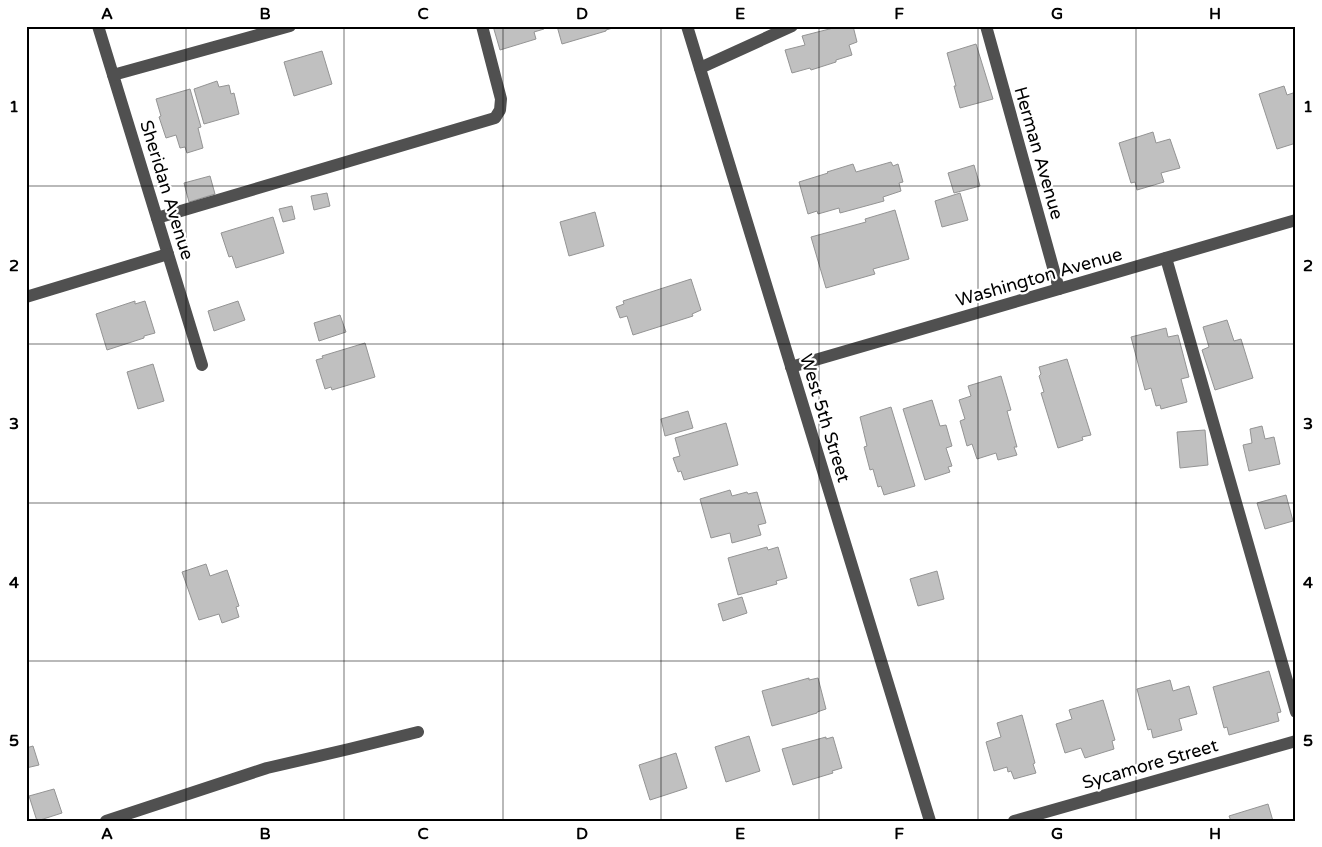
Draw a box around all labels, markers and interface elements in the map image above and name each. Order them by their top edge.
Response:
text: A [101,4,113,24]
text: B [259,4,271,24]
text: C [417,4,429,24]
text: D [576,4,588,24]
text: E [735,4,745,24]
text: F [894,4,904,24]
text: G [1051,4,1063,24]
text: H [1209,4,1221,24]
street label: Herman Avenue [1010,84,1068,222]
text: 1 [9,97,19,117]
text: 1 [1303,97,1313,117]
street label: Sheridan Avenue [135,117,199,263]
street label: Washington Avenue [953,243,1125,311]
text: 2 [9,256,19,276]
text: 2 [1303,256,1313,276]
street label: West 5th Street [795,351,855,485]
text: 3 [9,414,19,434]
text: 3 [1303,414,1313,434]
text: 4 [9,573,19,593]
text: 4 [1303,573,1313,593]
text: 5 [9,731,19,751]
text: 5 [1303,731,1313,751]
street label: Sycamore Street [1080,734,1221,794]
text: A [101,824,113,844]
text: B [259,824,271,844]
text: C [417,824,429,844]
text: D [576,824,588,844]
text: E [735,824,745,844]
text: F [894,824,904,844]
text: G [1051,824,1063,844]
text: H [1209,824,1221,844]

